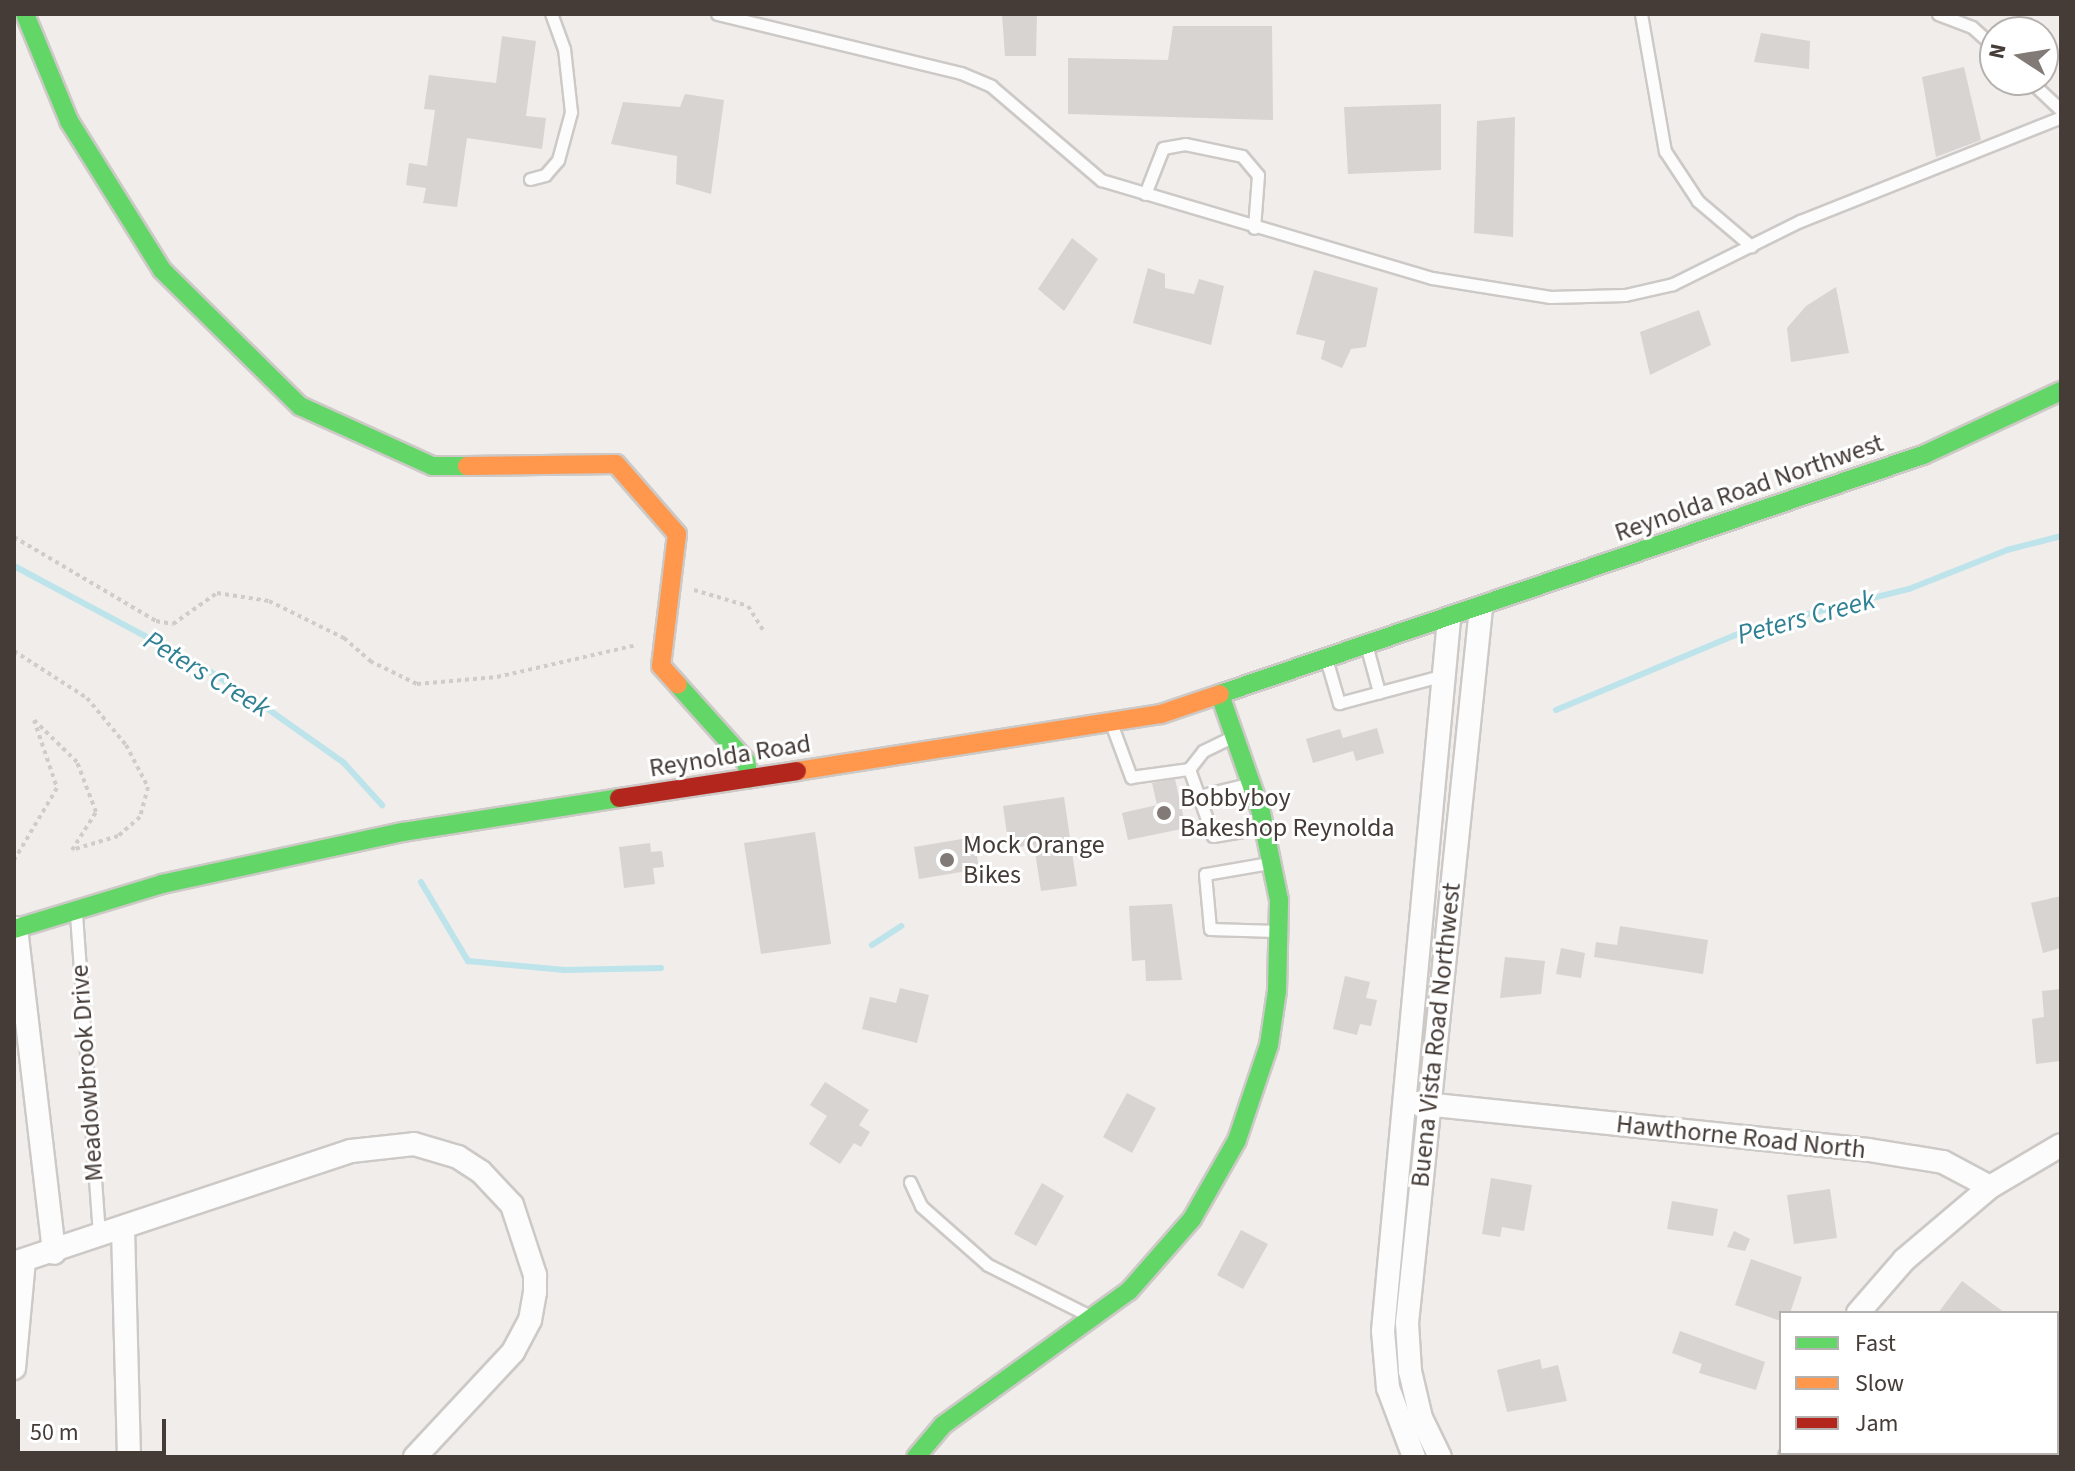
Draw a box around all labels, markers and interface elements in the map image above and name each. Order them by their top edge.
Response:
north arrow [1979,16,2059,96]
text: N [1980,41,2015,62]
street label: Reynolda Road Northwest [1611,427,1887,549]
water label: Peters Creek [1733,582,1879,652]
water label: Peters Creek [138,623,276,725]
street label: Reynolda Road [647,728,813,784]
place label: Bobbyboy Bakeshop Reynolda [1180,782,1395,844]
marker: Bobbyboy Bakeshop Reynolda [1155,804,1173,822]
place label: Mock Orange Bikes [963,829,1105,890]
marker: Mock Orange Bikes [938,851,956,869]
street label: Buena Vista Road Northwest [1404,881,1468,1189]
street label: Meadowbrook Drive [64,963,110,1183]
street label: Hawthorne Road North [1615,1108,1867,1166]
legend [1779,1311,2059,1455]
text: Fast [1855,1326,1896,1361]
text: Slow [1855,1366,1904,1401]
scale bar [20,1403,170,1453]
text: Jam [1855,1406,1899,1441]
text: 50 m [30,1415,79,1450]

